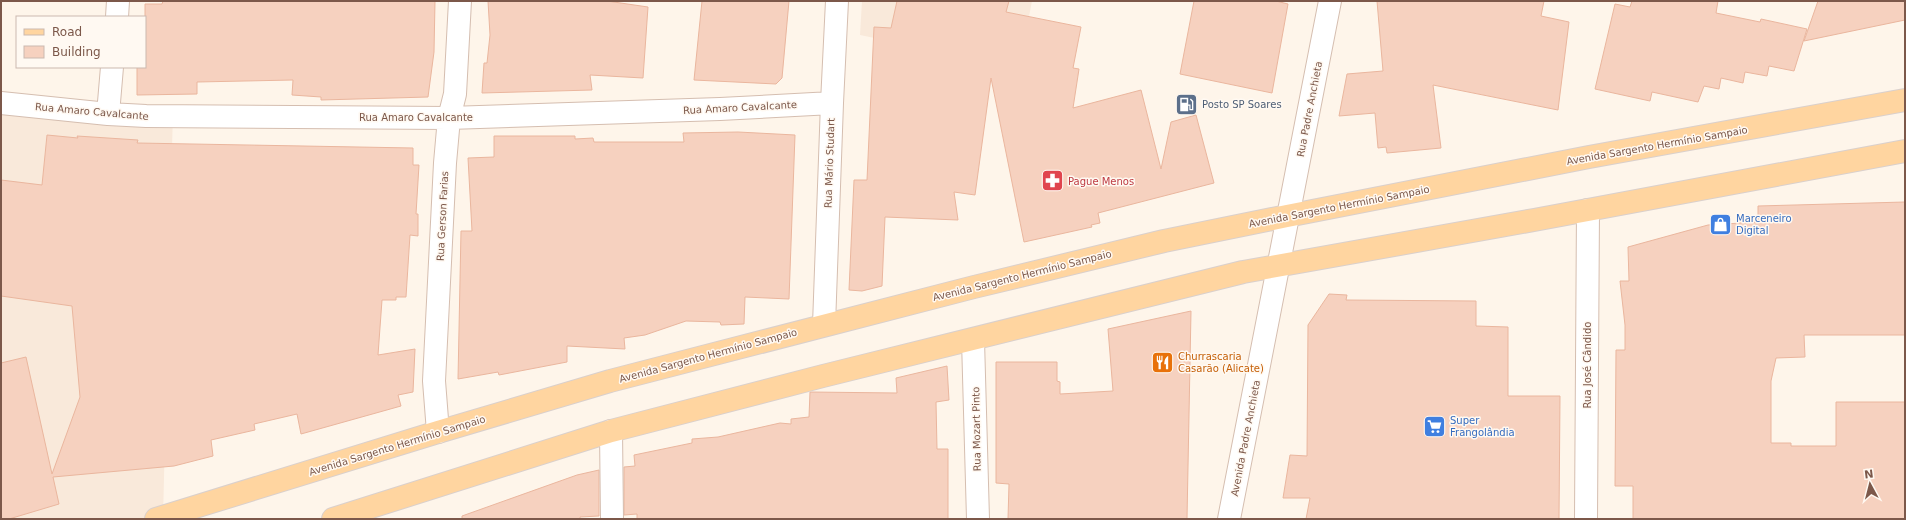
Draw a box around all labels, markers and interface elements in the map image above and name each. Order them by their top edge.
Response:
legend [16,16,146,68]
text: Road [52,25,82,39]
text: Building [52,45,101,59]
street label: Rua Padre Anchieta [1295,60,1324,158]
fuel station icon: Posto SP Soares [1173,91,1199,117]
street label: Rua Amaro Cavalcante [683,99,797,116]
place label: Posto SP Soares [1202,99,1282,110]
street label: Rua Amaro Cavalcante [35,101,149,122]
street label: Rua Amaro Cavalcante [359,112,473,123]
street label: Rua Mário Studart [822,118,837,208]
street label: Avenida Sargento Hermínio Sampaio [1566,124,1748,167]
pharmacy icon: Pague Menos [1039,168,1065,194]
street label: Rua Gerson Farias [435,171,450,261]
place label: Pague Menos [1068,176,1134,187]
street label: Avenida Sargento Hermínio Sampaio [1248,184,1430,229]
shop icon: Marceneiro Digital [1707,211,1733,237]
place label: Marceneiro Digital [1736,213,1792,236]
street label: Avenida Sargento Hermínio Sampaio [932,248,1113,303]
street label: Rua José Cândido [1582,322,1593,408]
street label: Avenida Sargento Hermínio Sampaio [618,326,798,385]
restaurant icon: Churrascaria Casarão (Alicate) [1150,349,1176,375]
place label: Churrascaria Casarão (Alicate) [1178,351,1264,374]
street label: Avenida Padre Anchieta [1229,379,1262,497]
street label: Rua Mozart Pinto [970,387,983,471]
street label: Avenida Sargento Hermínio Sampaio [308,413,487,478]
supermarket icon: Super Frangolândia [1421,413,1447,439]
place label: Super Frangolândia [1450,415,1515,438]
north arrow [1850,464,1890,504]
text: N [1863,468,1874,482]

